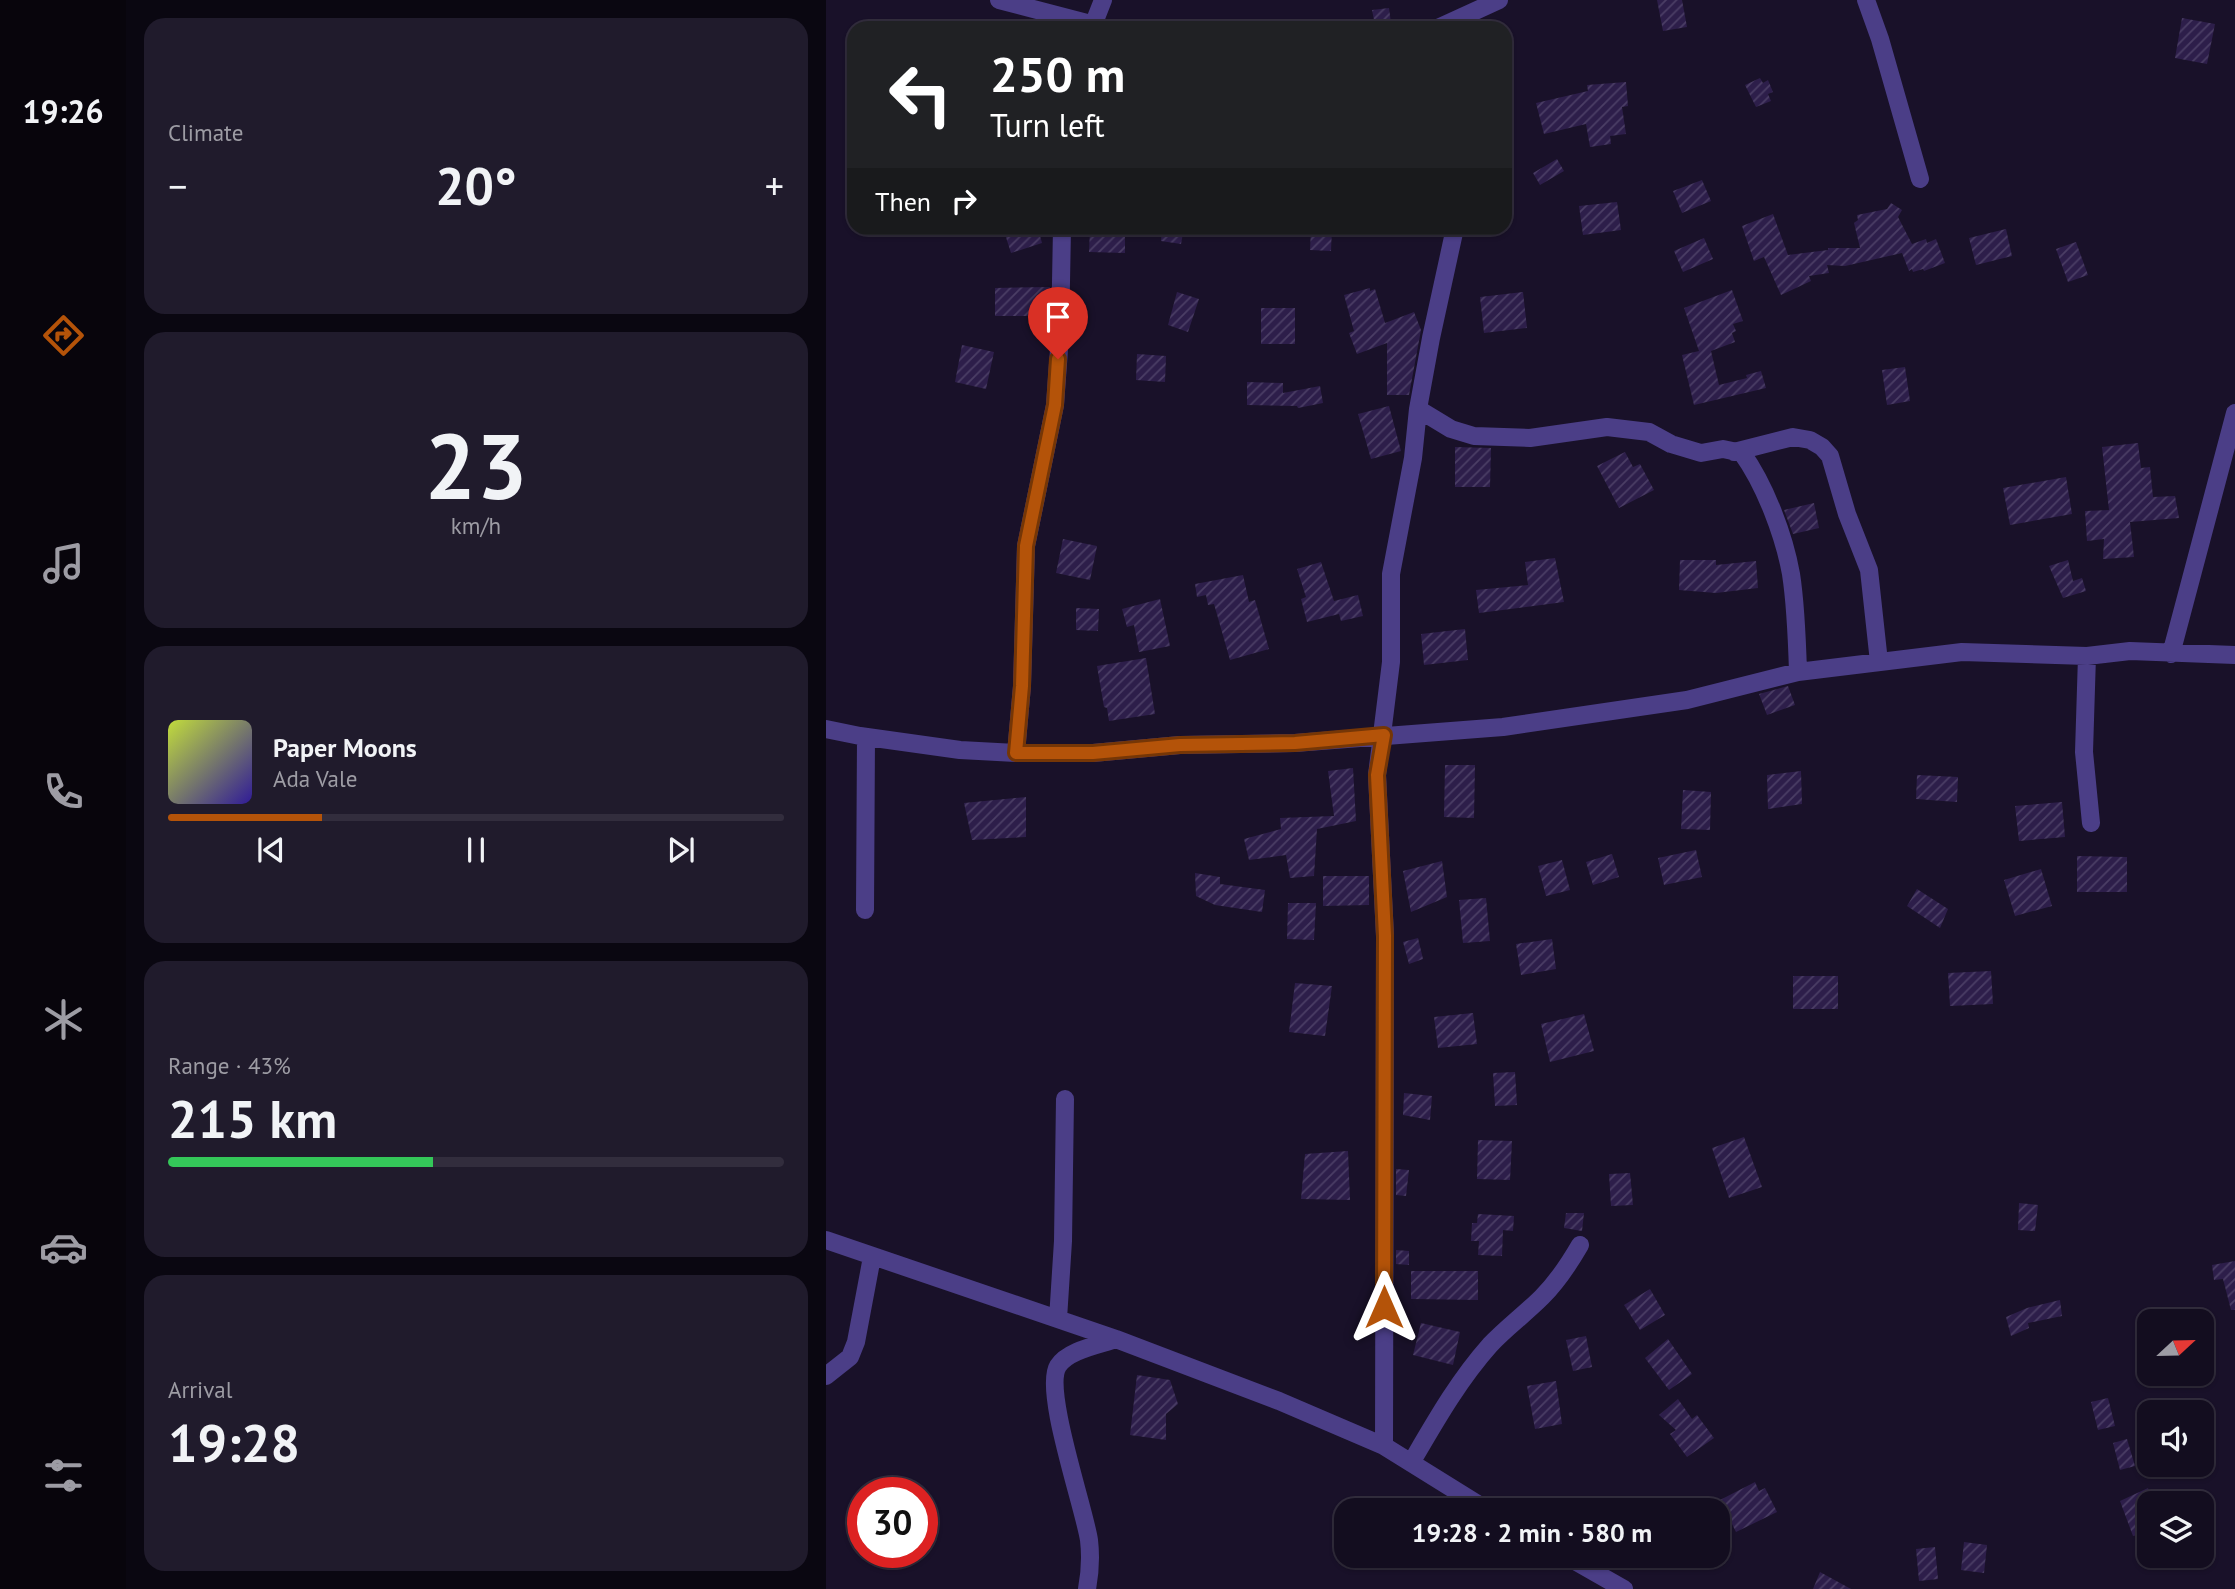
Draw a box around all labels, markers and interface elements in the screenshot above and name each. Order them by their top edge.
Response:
text: 250 m [990,42,1125,106]
icon: left [875,49,966,140]
text: 19:26 [22,90,104,132]
text: Turn left [990,104,1105,146]
text: Climate [168,118,243,147]
text: 20° [435,152,517,219]
text: − [168,161,187,210]
text: + [765,161,784,210]
icon: right [945,182,983,220]
text: Then [875,185,931,218]
pin [1028,287,1088,359]
icon: arrive [1039,298,1077,336]
icon: directions [39,311,88,360]
text: 23 [424,406,528,524]
text: km/h [451,511,501,540]
icon: music [39,539,88,588]
text: Paper Moons [273,731,417,764]
text: Ada Vale [273,764,357,793]
icon: phone [39,767,88,816]
icon: previous [252,831,290,869]
icon: pause [457,831,495,869]
icon: next [662,831,700,869]
icon: climate [39,995,88,1044]
text: Range · 43% [168,1051,291,1080]
text: 215 km [168,1085,337,1152]
icon: car [39,1223,88,1272]
position arrow [1347,1270,1421,1344]
north arrow [2137,1309,2214,1386]
map controls [2137,1309,2214,1568]
text: Arrival [168,1375,232,1404]
button: sound [2137,1400,2214,1477]
text: 19:28 [168,1409,300,1476]
icon: filters [39,1451,88,1500]
speed limit sign: 30 [847,1477,938,1568]
button: layers [2137,1491,2214,1568]
text: 19:28 · 2 min · 580 m [1412,1516,1652,1549]

